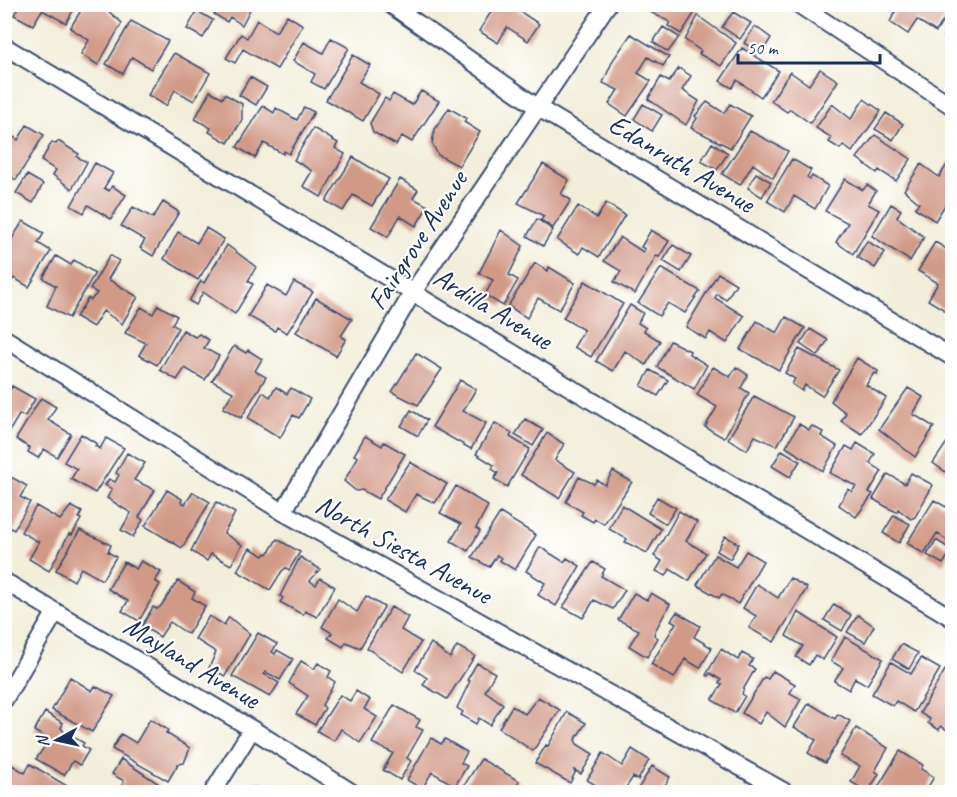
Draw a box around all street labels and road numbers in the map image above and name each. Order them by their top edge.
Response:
street label: Edanruth Avenue [603,106,763,221]
street label: Fairgrove Avenue [359,162,476,316]
street label: Ardilla Avenue [427,259,560,358]
street label: North Siesta Avenue [310,486,500,613]
street label: Mayland Avenue [118,608,268,717]

